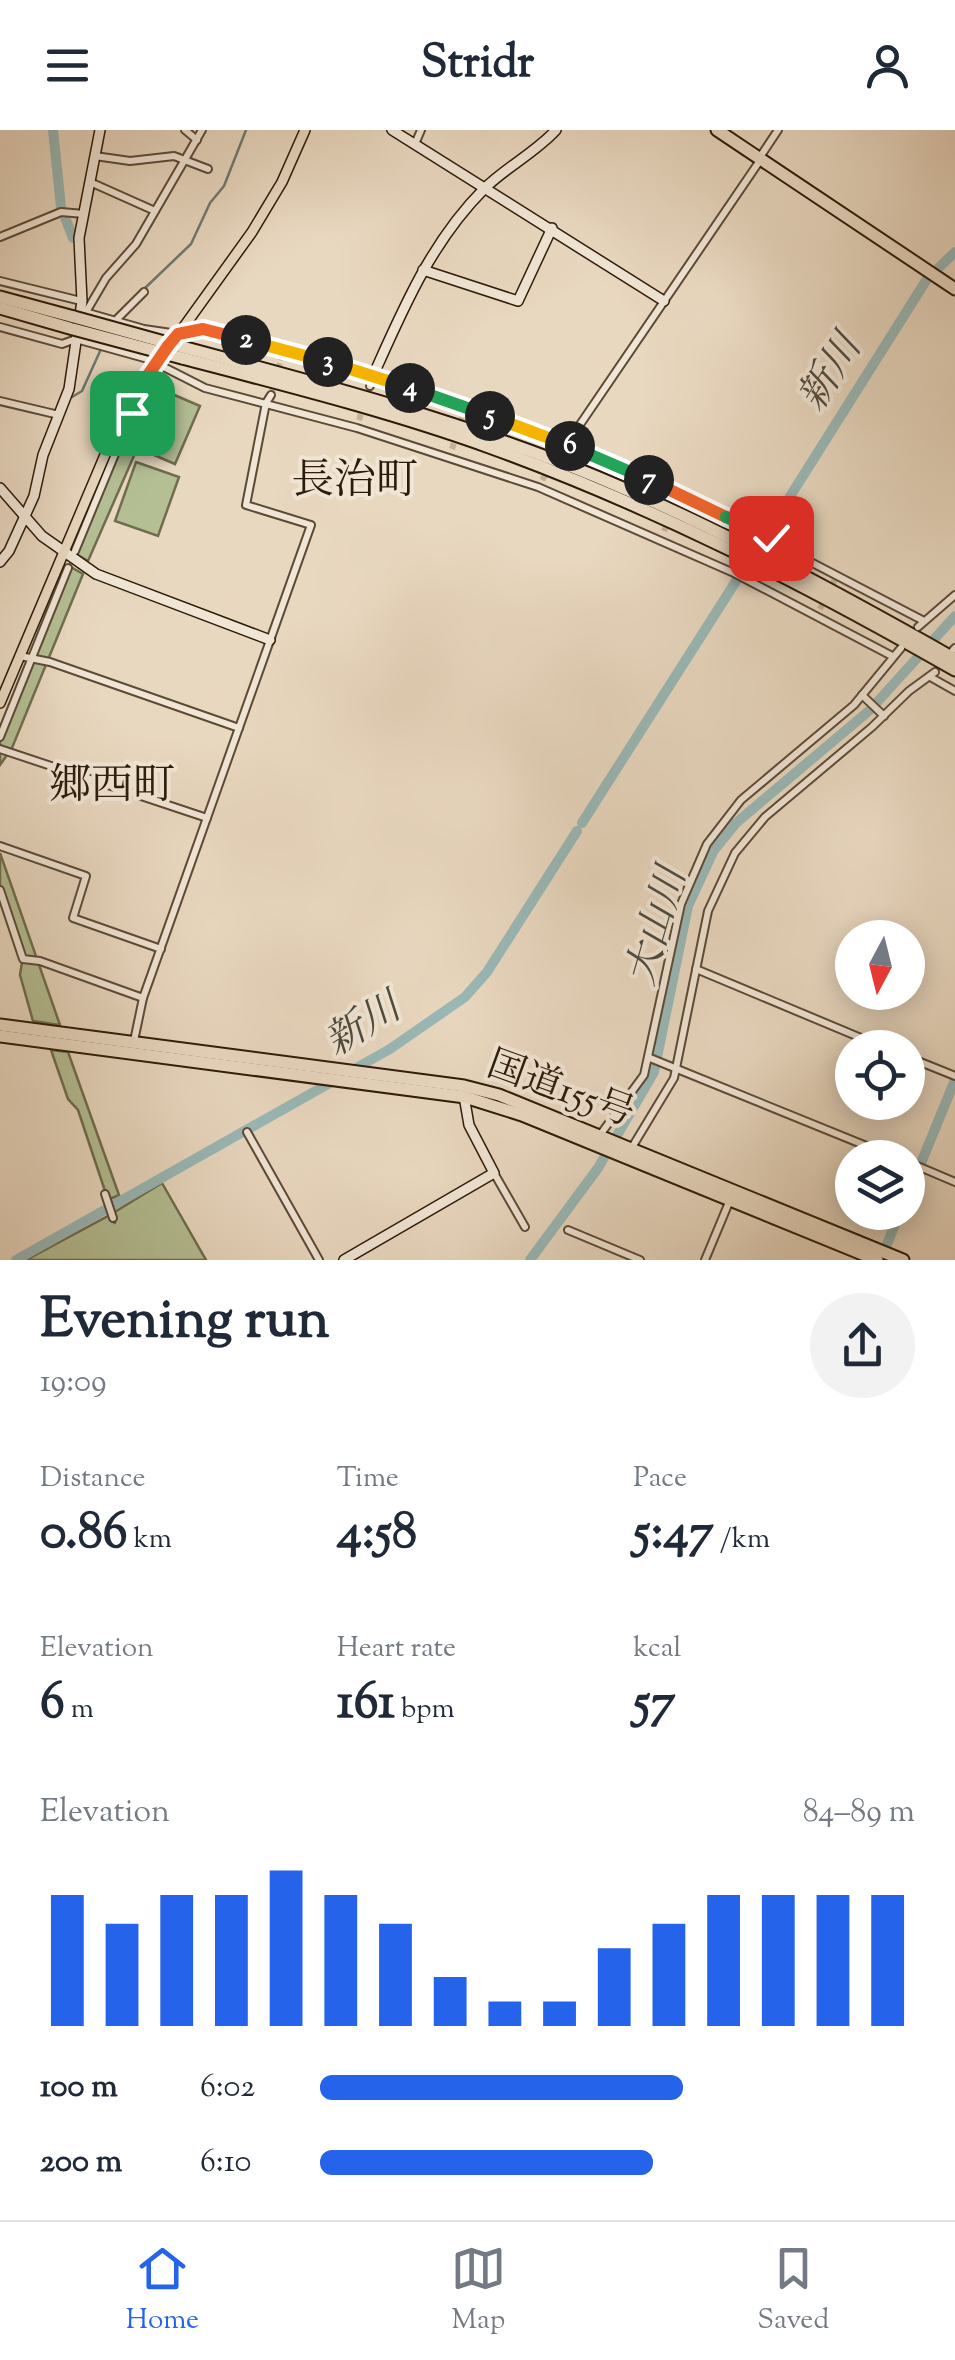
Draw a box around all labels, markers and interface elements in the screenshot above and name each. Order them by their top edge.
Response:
text: Stridr [421,33,534,98]
icon: menu [40,38,95,93]
icon: person [860,38,915,93]
pin: 2 [221,315,271,365]
text: 2 [239,320,253,360]
water label: 新川 [787,322,879,423]
pin: 3 [303,337,353,387]
text: 3 [322,342,334,382]
pin: 4 [385,363,435,413]
text: 4 [403,368,417,408]
pin [90,371,175,456]
icon: arrive [105,386,160,441]
pin: 5 [465,391,515,441]
text: 5 [485,396,495,436]
pin: 6 [545,421,595,471]
text: 6 [563,426,577,466]
district label: 長治町 [292,453,418,513]
pin: 7 [624,455,674,505]
text: 7 [642,460,656,500]
pin [729,496,814,581]
icon: check [744,511,799,566]
district label: 郷西町 [49,758,175,818]
water label: 大山川 [615,858,704,993]
north arrow [835,920,925,1010]
map controls [835,920,925,1230]
water label: 新川 [315,980,416,1072]
button: locate [835,1030,925,1120]
street label: 国道155号 [479,1039,641,1143]
button: layers [835,1140,925,1230]
text: Evening run [40,1283,329,1362]
button: share [810,1293,915,1398]
text: 19:09 [40,1360,107,1406]
text: Distance [40,1459,146,1499]
text: Time [337,1459,399,1499]
text: Pace [633,1459,687,1499]
text: 0.86 [40,1499,128,1571]
text: 4:58 [337,1499,417,1571]
text: 5:47 [633,1499,714,1571]
text: km [128,1520,172,1560]
text: /km [714,1520,770,1560]
text: Elevation [40,1629,154,1669]
text: Heart rate [337,1629,456,1669]
text: kcal [633,1629,681,1669]
text: 6 [40,1669,65,1741]
text: 161 [337,1669,395,1741]
text: 57 [633,1669,675,1741]
text: m [65,1690,94,1730]
text: bpm [395,1690,455,1730]
text: Elevation [40,1790,170,1836]
text: 84–89 m [803,1790,915,1836]
text: 100 m [40,2065,118,2111]
text: 6:02 [200,2065,255,2111]
text: 200 m [40,2140,122,2186]
text: 6:10 [200,2140,251,2186]
tab: Home [126,2241,199,2341]
tab: Map [451,2241,506,2341]
tab: Saved [757,2241,829,2341]

